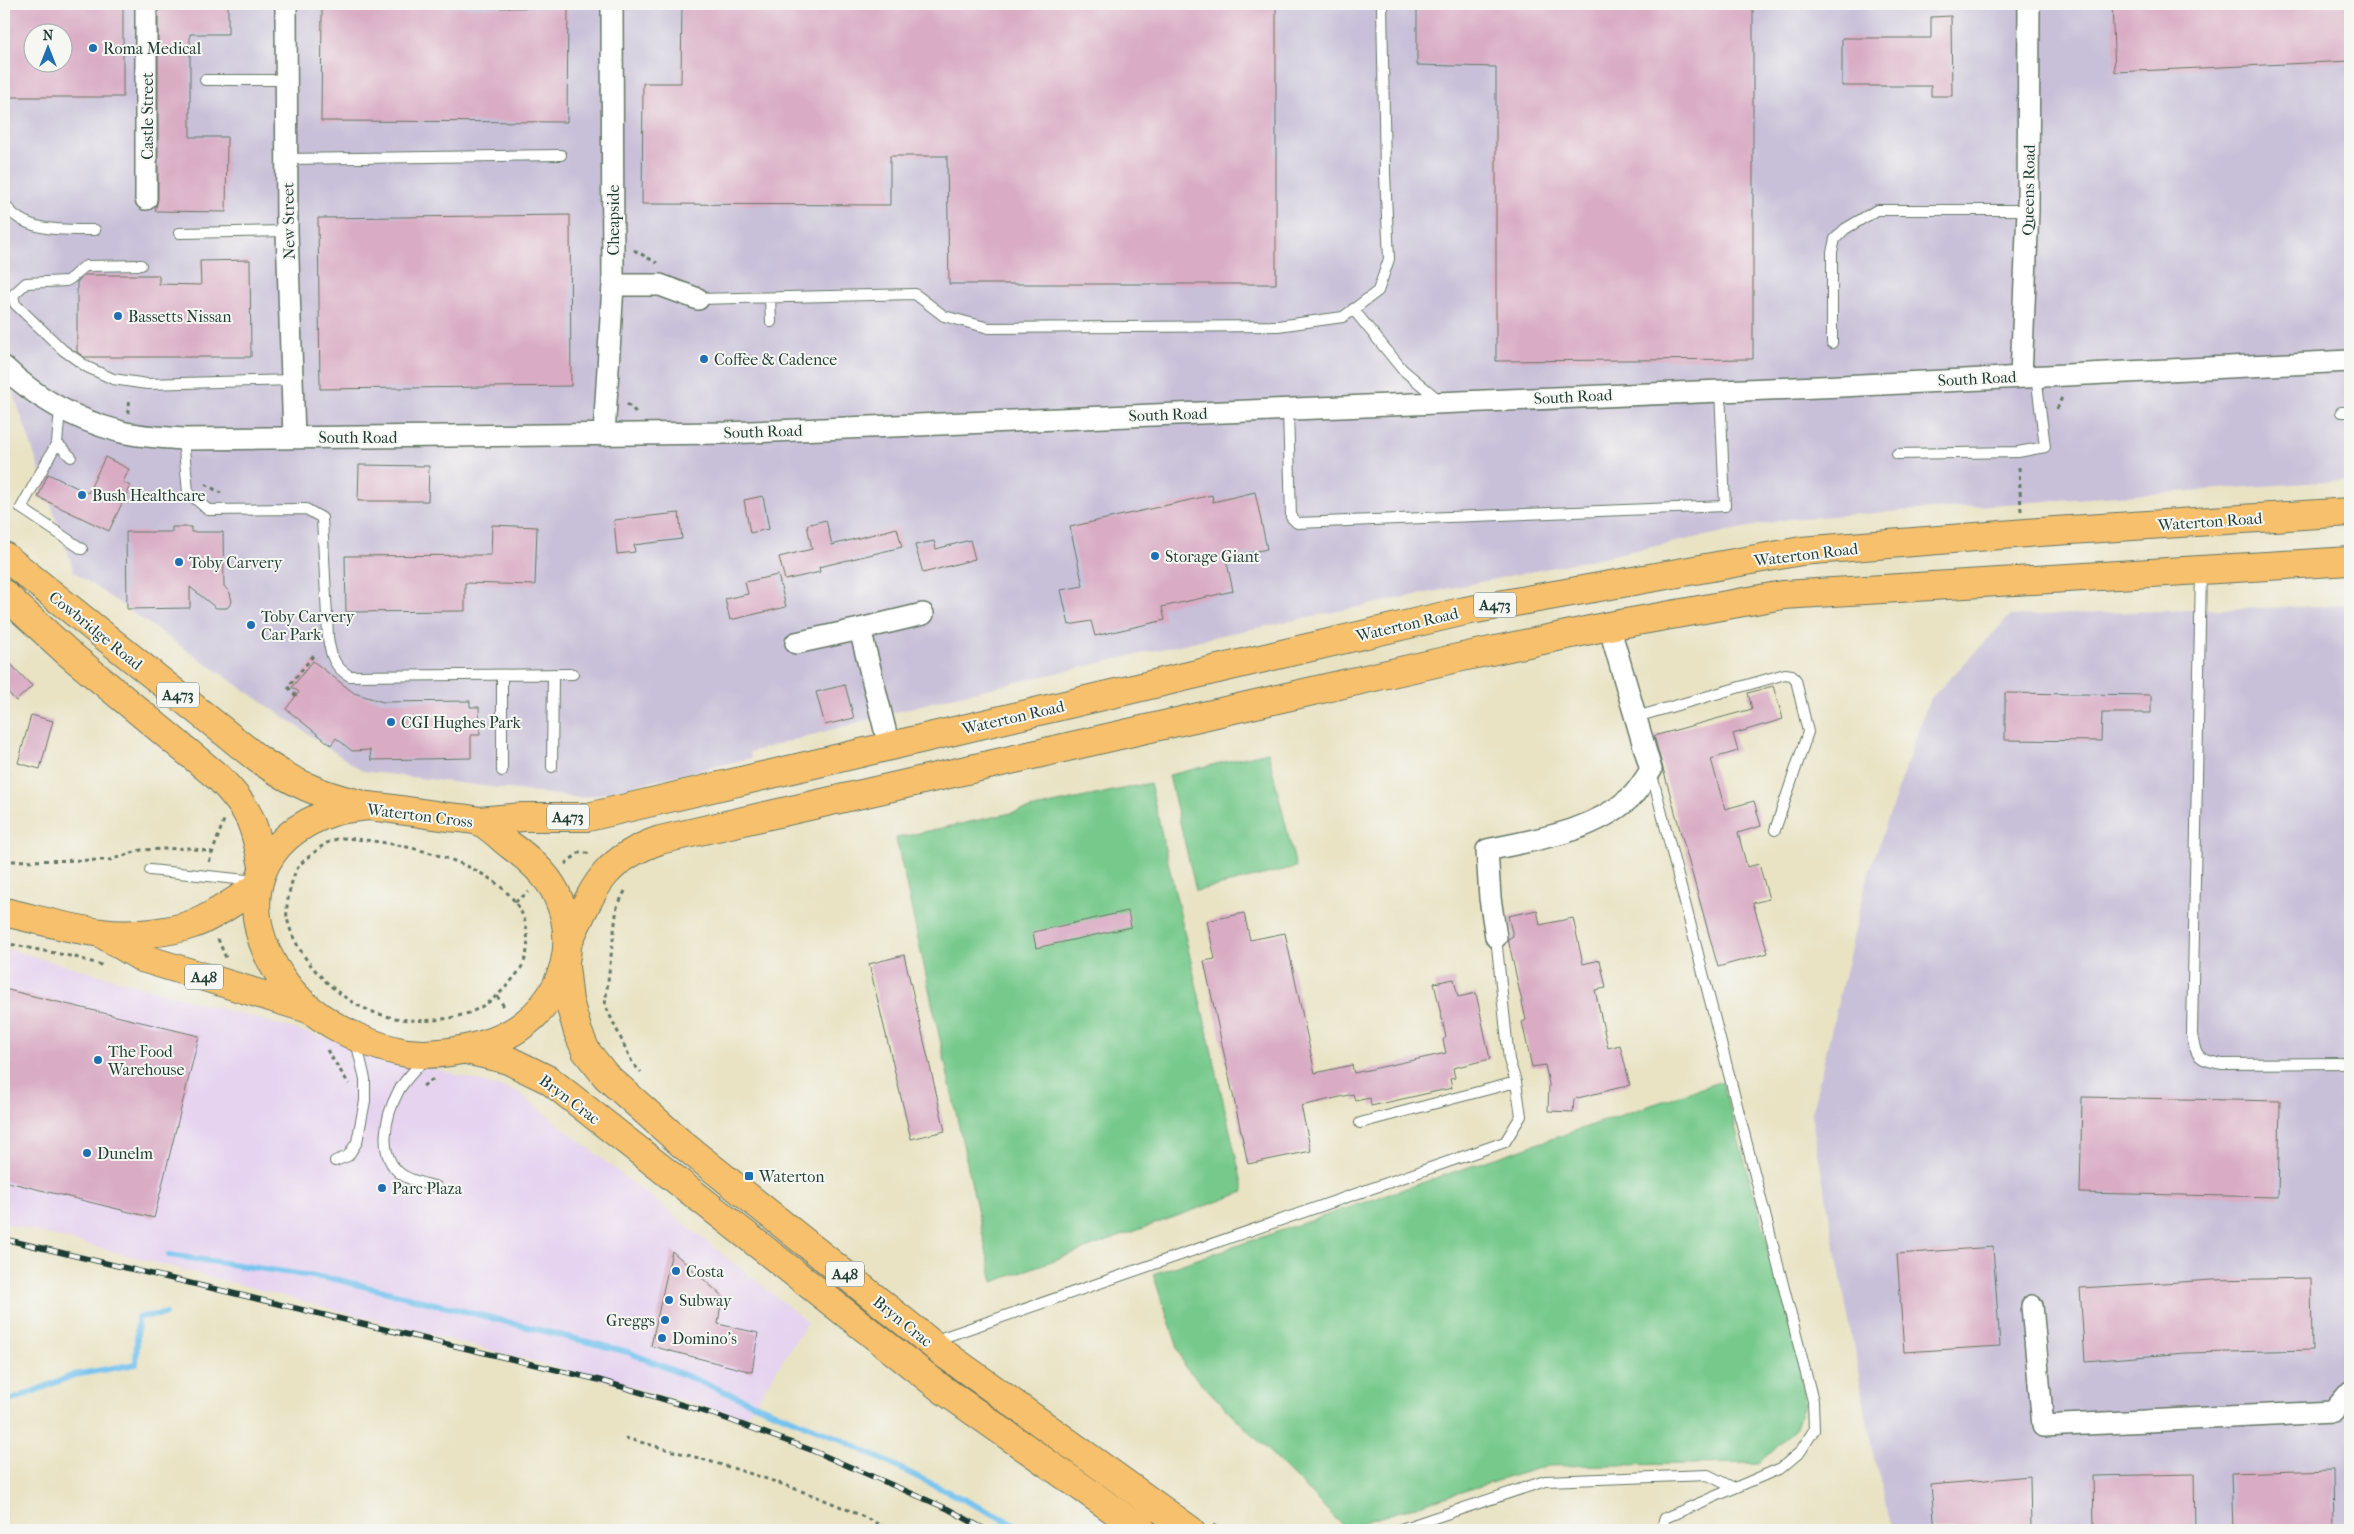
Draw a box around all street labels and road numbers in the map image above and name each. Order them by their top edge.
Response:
street label: Castle Street [138,72,157,160]
street label: Queens Road [2018,144,2039,236]
street label: New Street [278,182,299,260]
street label: Cheapside [604,185,623,255]
street label: South Road [1937,367,2017,390]
street label: South Road [1533,385,1613,408]
street label: South Road [1128,404,1208,425]
street label: South Road [723,421,803,442]
street label: South Road [319,428,398,447]
street label: Waterton Road [2156,508,2263,535]
street label: Waterton Road [1752,539,1859,570]
street label: Cowbridge Road [45,587,146,674]
road number: A473 [1474,592,1516,618]
street label: Waterton Road [1353,603,1460,646]
road number: A473 [157,682,199,708]
street label: Waterton Road [959,696,1066,739]
street label: Waterton Cross [365,799,474,831]
road number: A473 [547,804,589,830]
road number: A48 [185,964,223,990]
street label: Bryn Crac [536,1071,604,1128]
road number: A48 [826,1262,864,1286]
street label: Bryn Crac [869,1292,936,1351]

